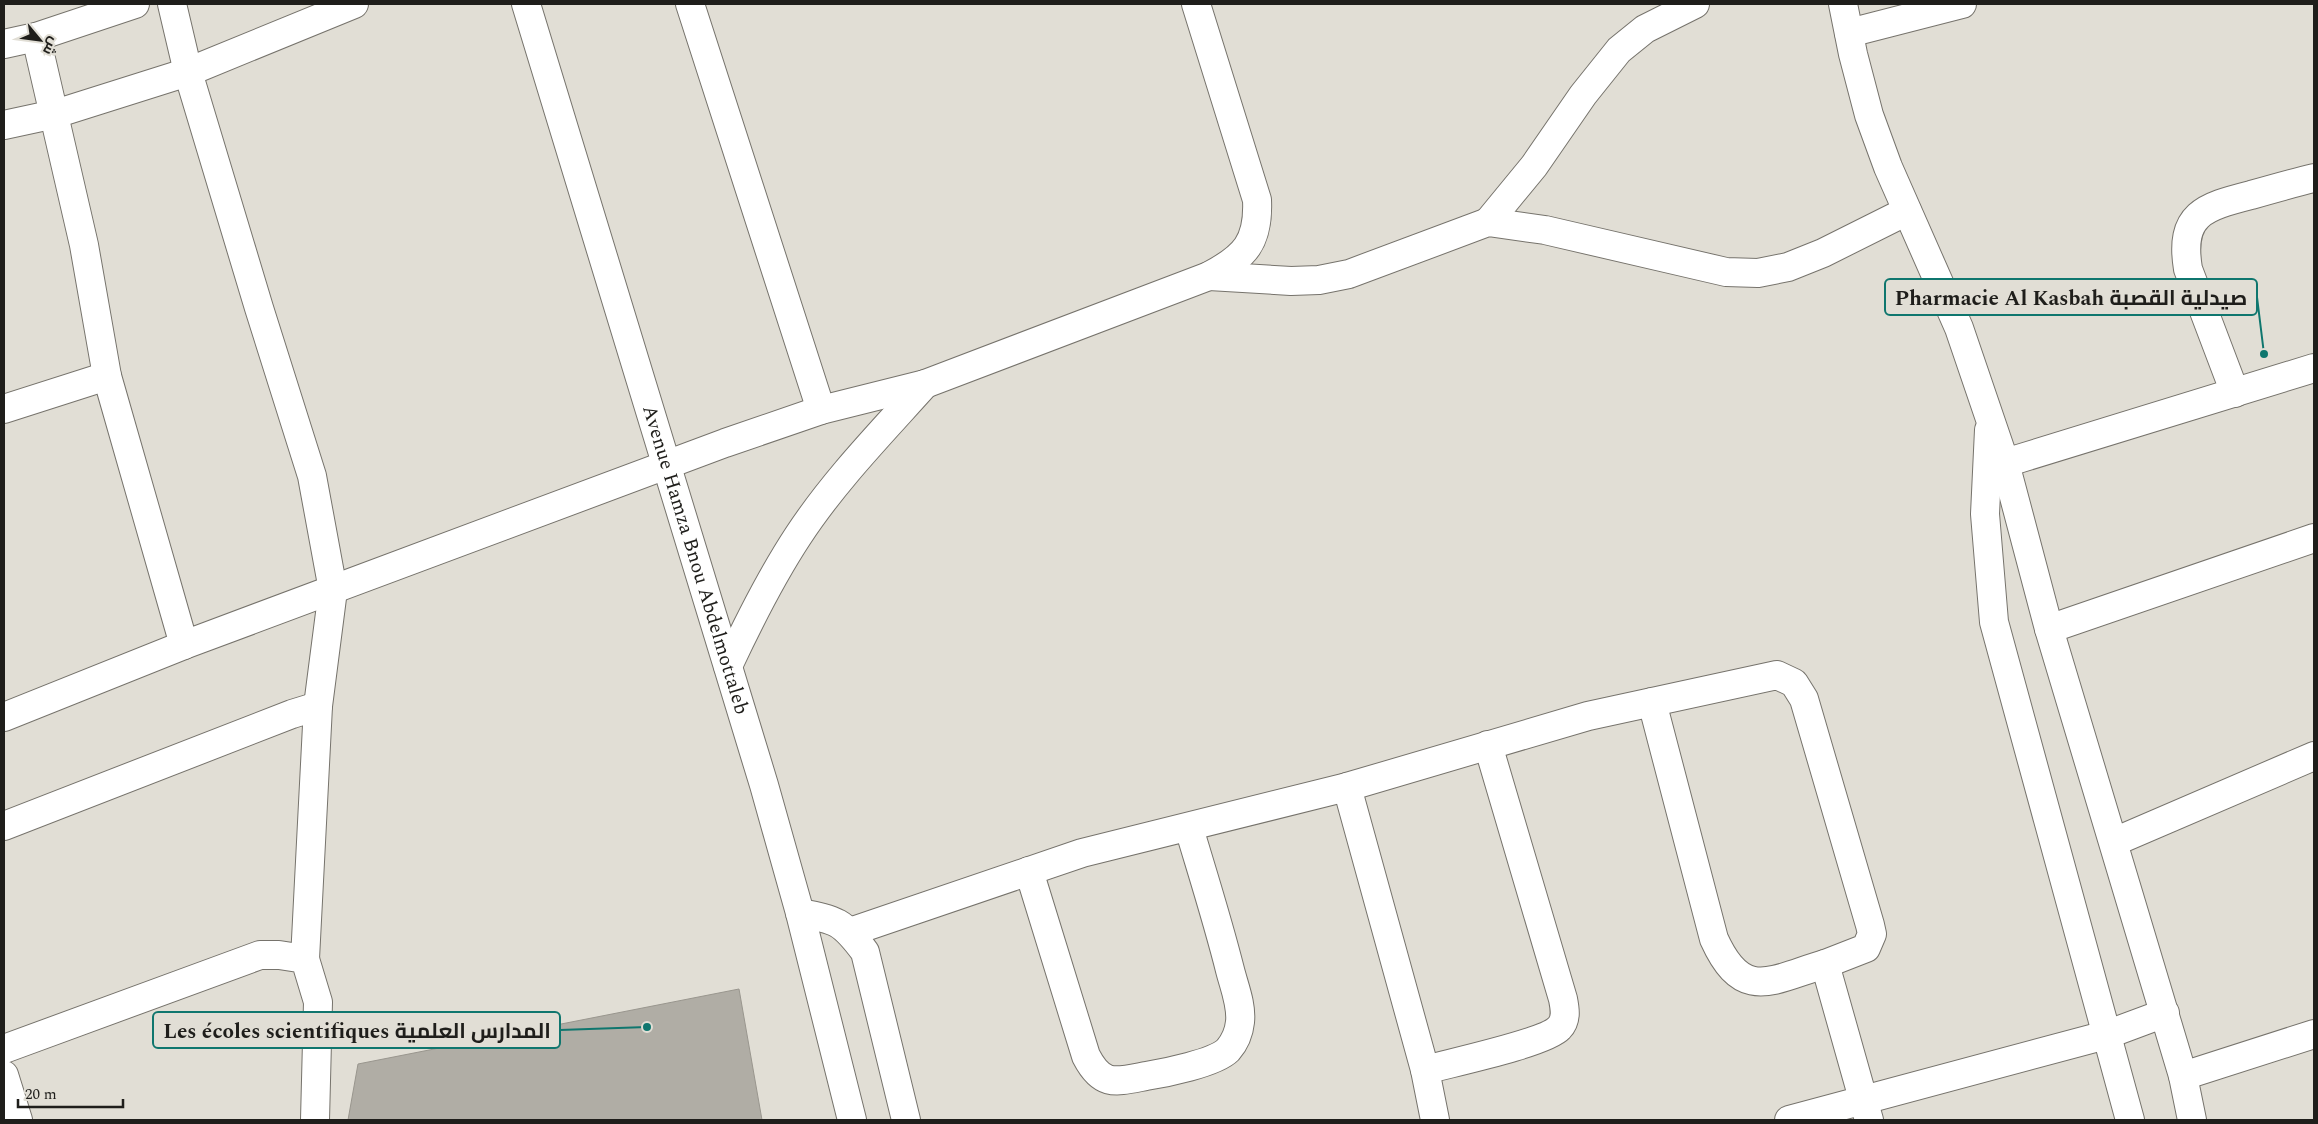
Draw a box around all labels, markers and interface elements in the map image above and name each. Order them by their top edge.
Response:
north arrow [15,15,65,65]
text: ش [37,33,64,59]
callout: Pharmacie Al Kasbah صيدلية القصبة [1885,279,2257,315]
text: Pharmacie Al Kasbah صيدلية القصبة [1895,283,2247,315]
street label: Avenue Hamza Bnou Abdelmottaleb [634,401,757,718]
callout: Les écoles scientifiques المدارس العلمية [153,1012,560,1048]
text: Les écoles scientifiques المدارس العلمية [163,1016,551,1048]
scale bar [18,1076,122,1108]
text: 20 m [25,1083,57,1106]

